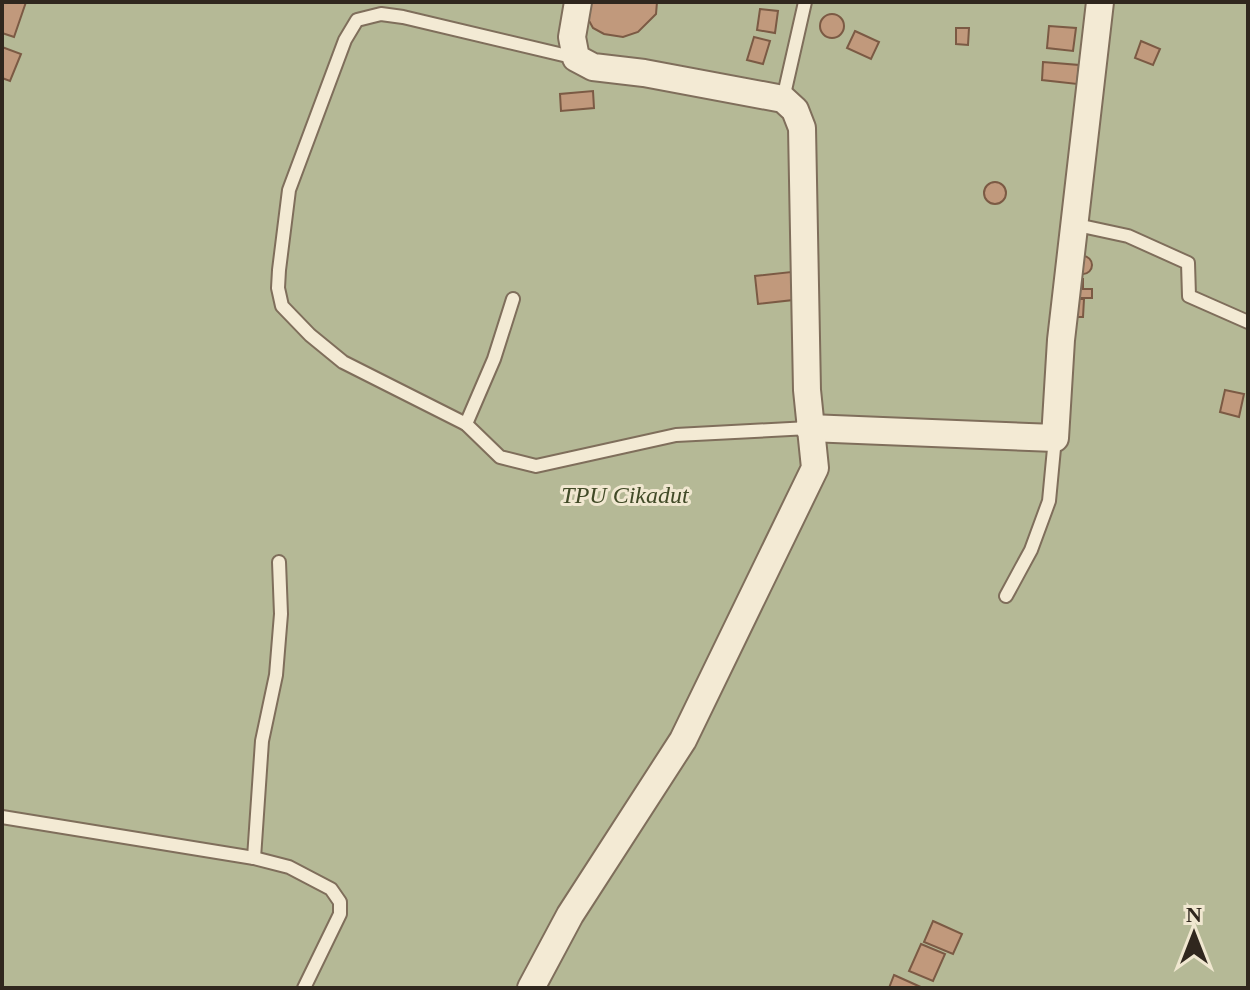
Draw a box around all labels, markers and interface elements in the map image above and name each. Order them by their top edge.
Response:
park label: TPU Cikadut [561,482,690,508]
north arrow [1154,894,1234,974]
text: N [1186,902,1202,927]

